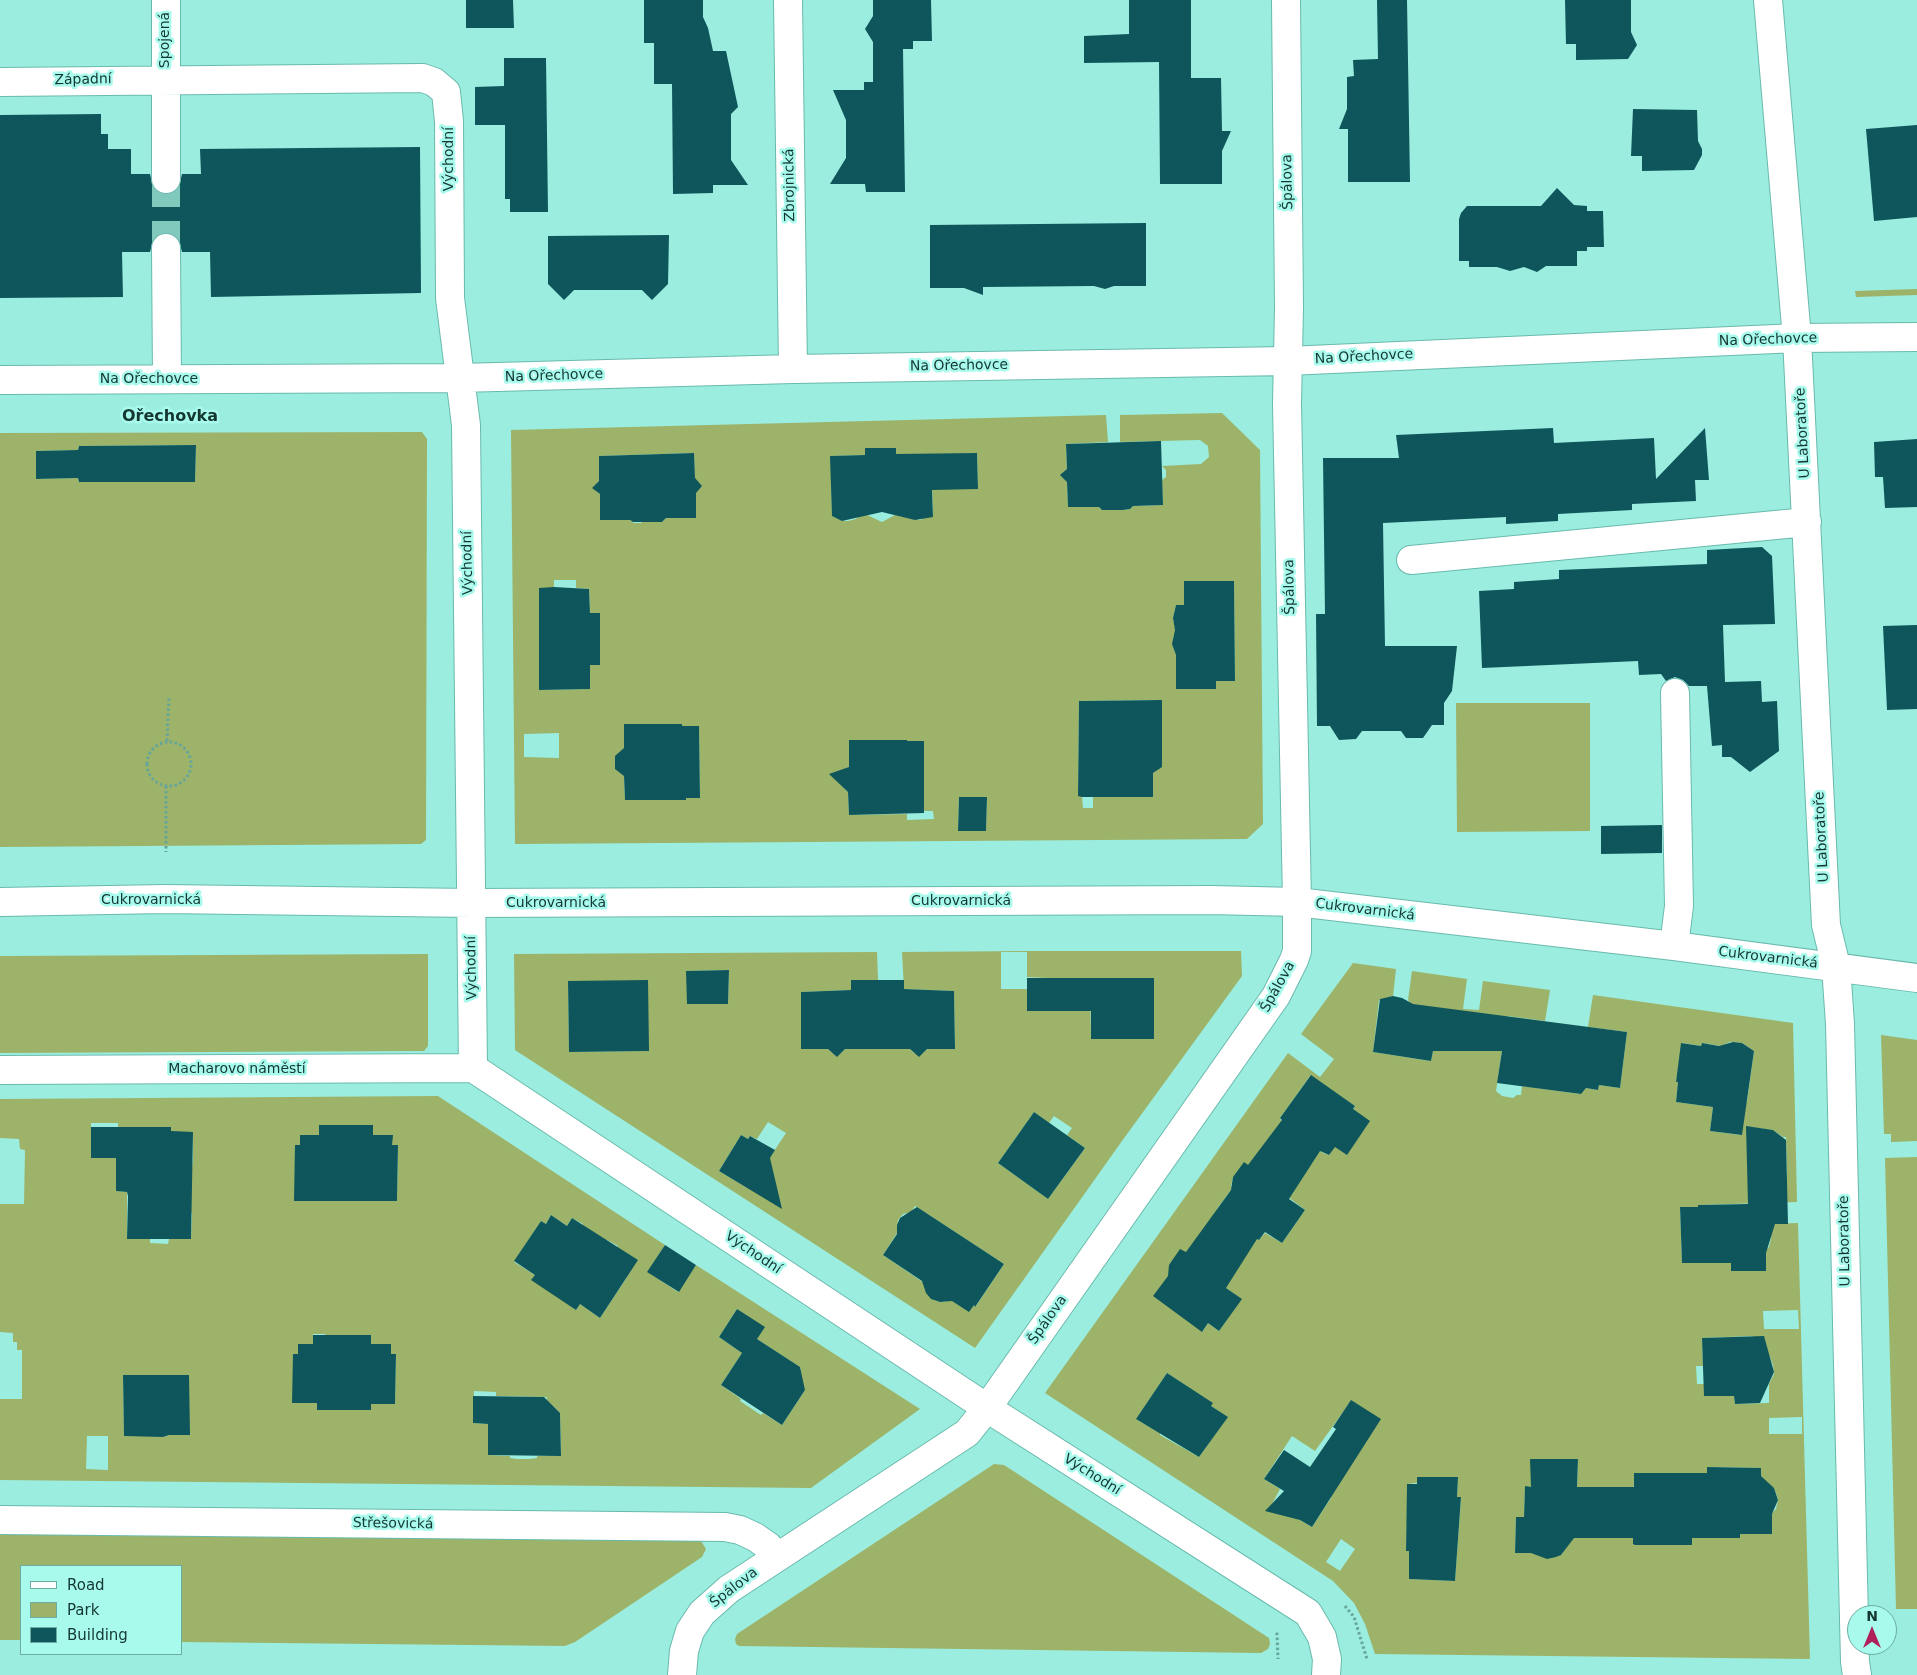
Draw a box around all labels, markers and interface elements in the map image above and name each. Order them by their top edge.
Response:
street label: Spojená [157,12,173,68]
street label: Západní [54,71,112,89]
street label: Východní [441,127,457,191]
street label: Zbrojnická [781,148,799,222]
street label: Špálova [1279,154,1297,210]
street label: Na Ořechovce [1719,330,1817,350]
street label: Na Ořechovce [1314,346,1414,368]
street label: Na Ořechovce [910,357,1008,375]
street label: Na Ořechovce [505,366,603,386]
street label: Na Ořechovce [100,371,198,387]
street label: U Laboratoře [1792,387,1814,479]
district label: Ořechovka [122,407,218,427]
street label: Východní [459,531,477,595]
street label: Špálova [1281,559,1299,615]
street label: U Laboratoře [1811,791,1833,883]
street label: Cukrovarnická [101,892,201,908]
street label: Cukrovarnická [911,893,1011,909]
street label: Cukrovarnická [506,895,606,911]
street label: Cukrovarnická [1314,896,1416,924]
street label: Východní [463,936,481,1000]
street label: Cukrovarnická [1717,944,1819,972]
street label: Špálova [1257,959,1299,1015]
street label: Macharovo náměstí [168,1061,306,1077]
street label: U Laboratoře [1836,1195,1854,1287]
street label: Východní [722,1228,784,1278]
street label: Špálova [1025,1292,1071,1348]
street label: Východní [1060,1451,1124,1499]
street label: Střešovická [353,1515,433,1533]
street label: Špálova [707,1564,761,1612]
legend [20,1565,182,1655]
text: Road [67,1576,105,1594]
text: Park [67,1601,99,1619]
north arrow [1847,1605,1897,1655]
text: N [1866,1608,1878,1624]
text: Building [67,1626,128,1644]

